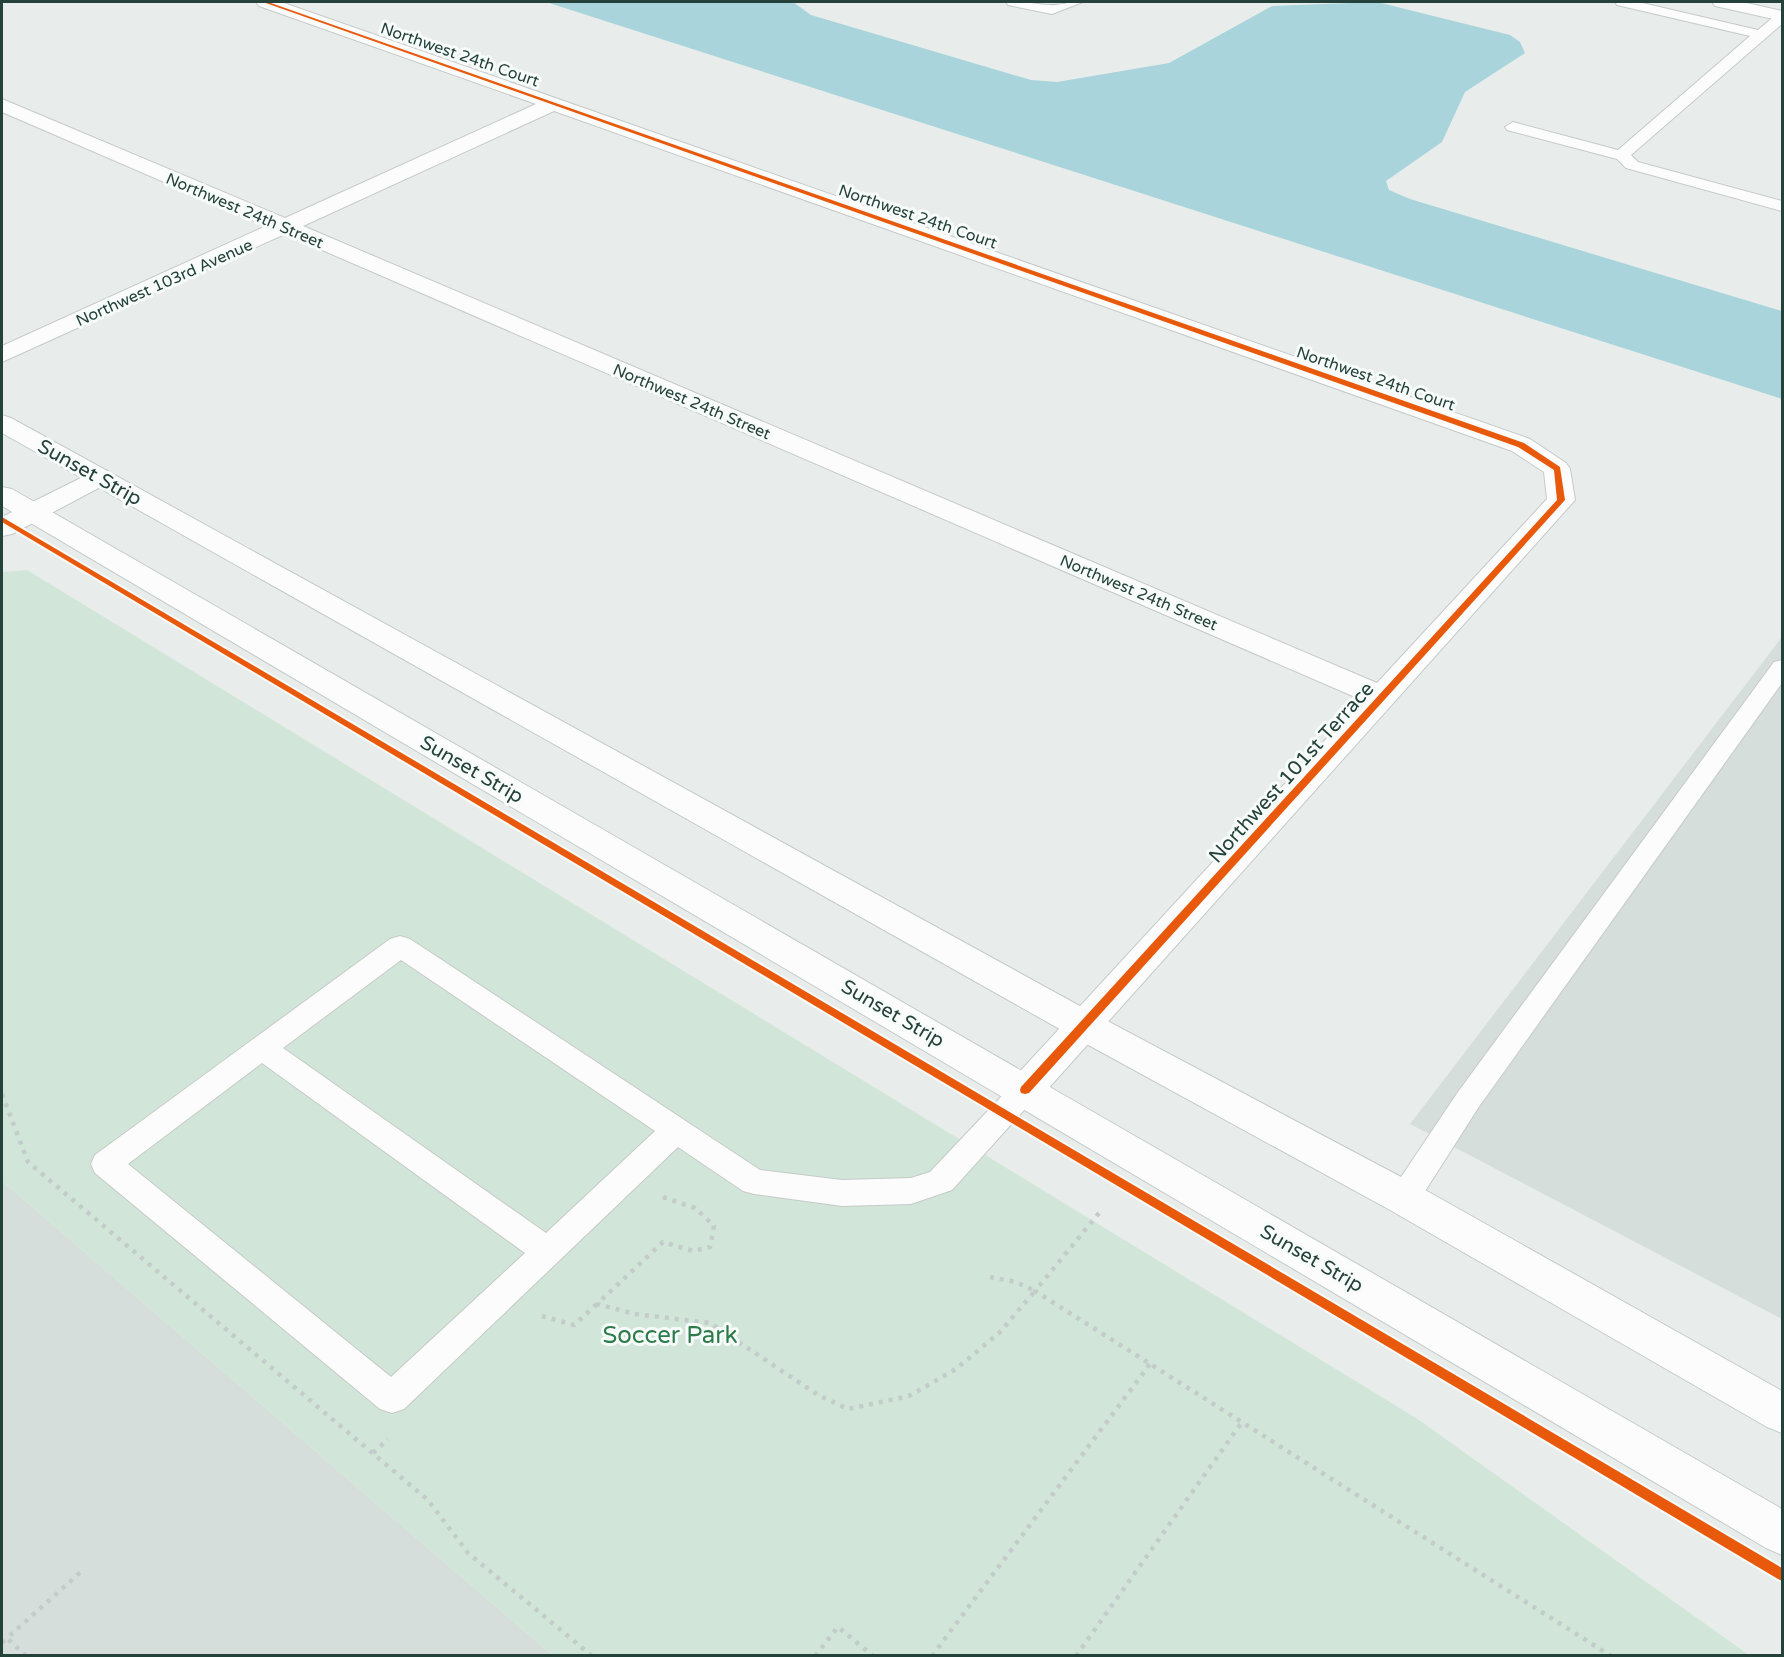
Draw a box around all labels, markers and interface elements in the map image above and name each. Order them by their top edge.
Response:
street label: Northwest 24th Court [378,18,542,91]
street label: Northwest 24th Street [163,169,327,253]
street label: Northwest 24th Court [836,180,1000,253]
street label: Northwest 103rd Avenue [73,235,256,331]
street label: Northwest 24th Court [1294,342,1458,415]
street label: Northwest 24th Street [610,360,774,444]
street label: Sunset Strip [33,434,146,511]
street label: Northwest 24th Street [1057,551,1221,635]
street label: Northwest 101st Terrace [1204,677,1379,868]
street label: Sunset Strip [416,731,527,809]
street label: Sunset Strip [837,975,948,1053]
street label: Sunset Strip [1256,1220,1367,1298]
park label: Soccer Park [602,1321,738,1350]

